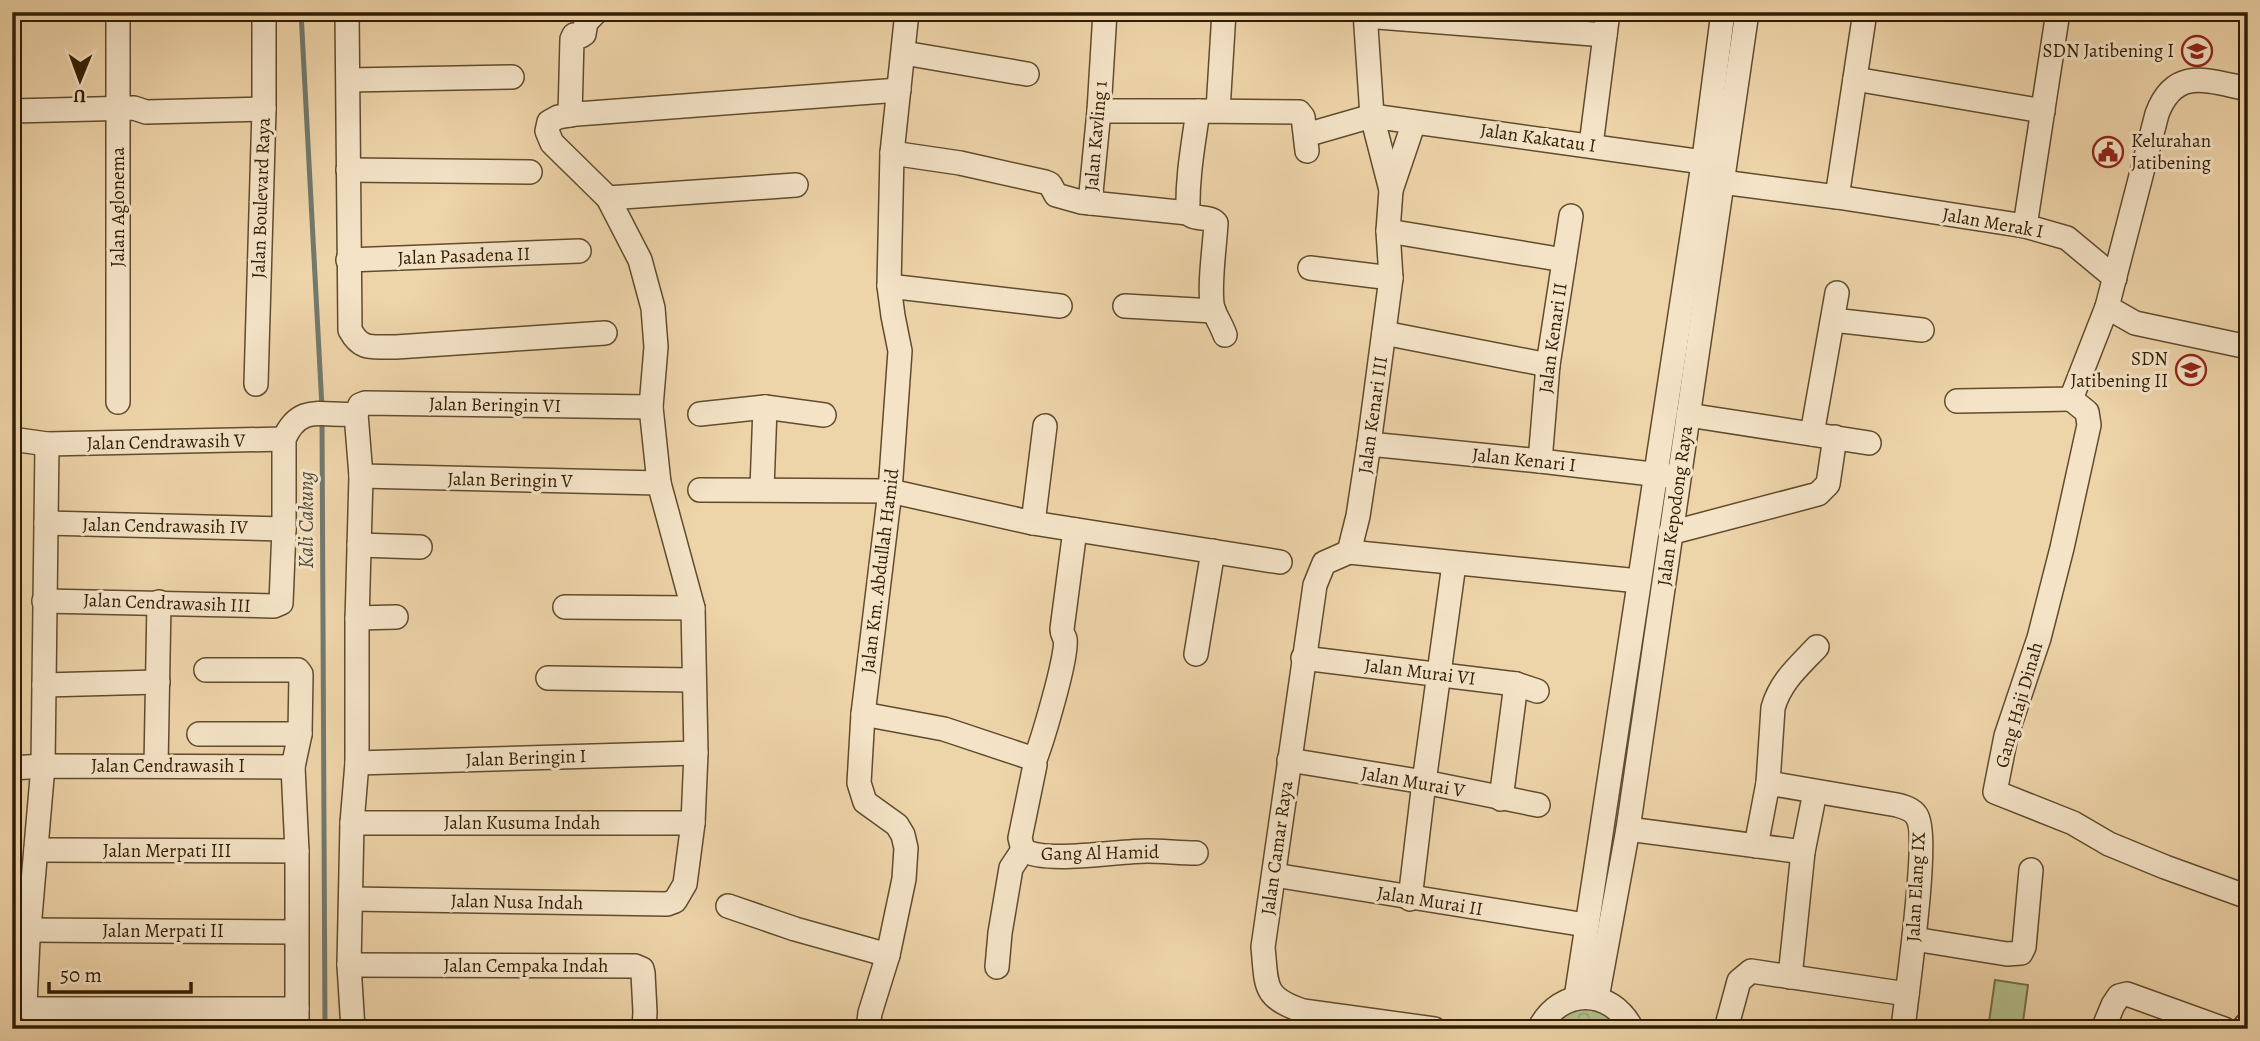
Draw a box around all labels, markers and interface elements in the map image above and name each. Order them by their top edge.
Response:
school or university icon: SDN Jatibening I [2180,34,2214,68]
place label: SDN Jatibening I [2043,38,2174,64]
north arrow [46,46,116,116]
street label: Jalan Kavling 1 [1078,79,1114,192]
text: U [73,83,86,109]
street label: Jalan Boulevard Raya [245,117,277,279]
street label: Jalan Kakatau I [1478,117,1598,159]
place label: Kelurahan Jatibening [2131,128,2211,176]
public building icon: Kelurahan Jatibening [2091,135,2125,169]
street label: Jalan Aglonema [105,147,131,267]
street label: Jalan Merak I [1940,201,2046,245]
street label: Jalan Pasadena II [397,241,531,271]
street label: Jalan Kenari II [1532,281,1574,395]
place label: SDN Jatibening II [2071,346,2168,394]
school or university icon: SDN Jatibening II [2174,353,2208,387]
street label: Jalan Kenari III [1352,355,1394,475]
street label: Jalan Beringin VI [429,391,561,419]
street label: Jalan Kepodong Raya [1651,424,1699,588]
street label: Jalan Cendrawasih V [86,428,246,456]
street label: Jalan Kenari I [1471,442,1577,478]
street label: Jalan Beringin V [447,466,573,494]
street label: Jalan Km. Abdullah Hamid [855,466,906,675]
water label: Kali Cakung [292,471,320,569]
street label: Jalan Cendrawasih IV [82,512,248,540]
street label: Jalan Cendrawasih III [83,587,251,619]
street label: Gang Haji Dinah [1989,639,2049,771]
street label: Jalan Murai VI [1363,652,1477,692]
street label: Jalan Beringin I [465,743,587,773]
street label: Jalan Cendrawasih I [91,753,245,779]
street label: Jalan Murai V [1359,760,1467,804]
street label: Jalan Camar Raya [1255,779,1299,917]
street label: Jalan Kusuma Indah [444,810,600,836]
street label: Jalan Elang IX [1900,831,1932,943]
street label: Jalan Merpati III [103,838,231,864]
street label: Gang Al Hamid [1041,839,1160,867]
street label: Jalan Murai II [1375,880,1485,922]
street label: Jalan Nusa Indah [450,888,584,916]
street label: Jalan Merpati II [102,918,224,944]
scale bar [49,950,191,994]
street label: Jalan Cempaka Indah [444,953,608,979]
text: 50 m [60,961,102,989]

